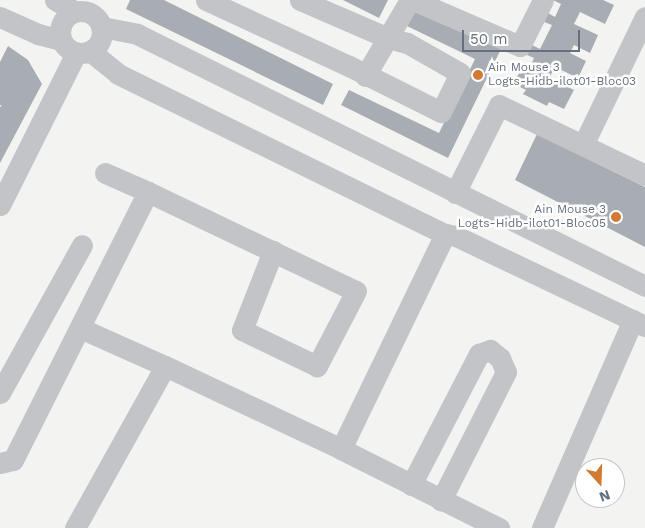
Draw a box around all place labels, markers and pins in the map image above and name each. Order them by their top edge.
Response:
place label: Ain Mouse 3 Logts-Hidb-ilot01-Bloc03 [488,61,636,89]
marker: Ain Mouse 3 Logts-Hidb-ilot01-Bloc03 [472,69,484,81]
place label: Ain Mouse 3 Logts-Hidb-ilot01-Bloc05 [458,203,606,231]
marker: Ain Mouse 3 Logts-Hidb-ilot01-Bloc05 [610,211,622,223]

